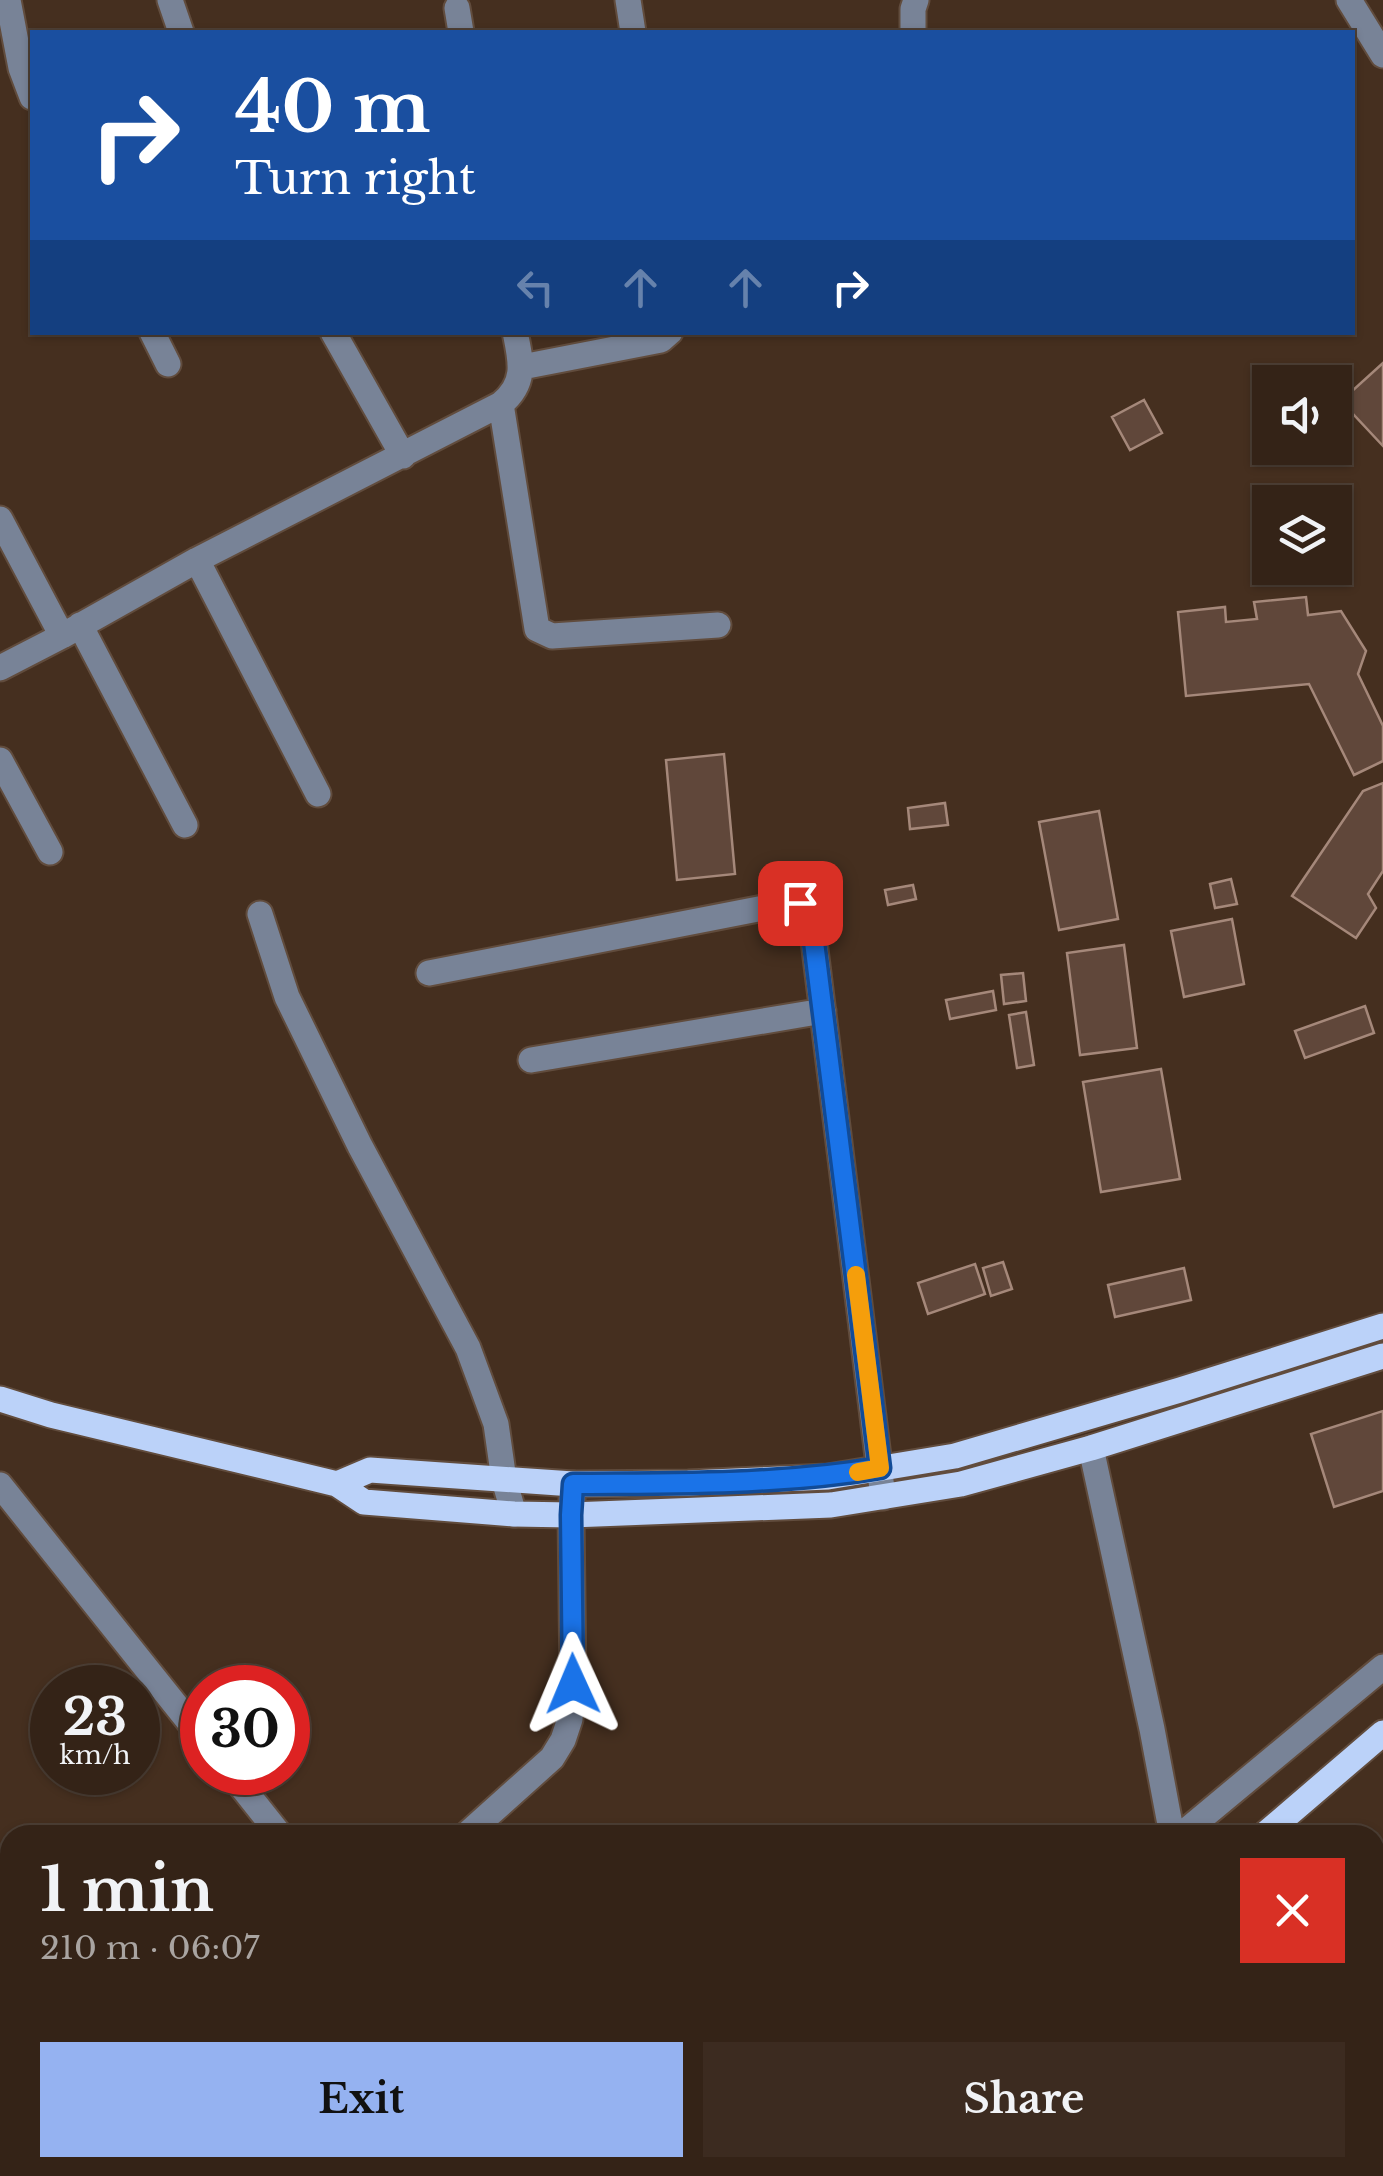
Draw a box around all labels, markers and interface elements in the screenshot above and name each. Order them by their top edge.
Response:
text: 40 m [235,64,430,151]
icon: right [70,70,200,200]
text: Turn right [235,150,476,206]
icon: left [508,260,563,315]
icon: ahead [613,260,668,315]
icon: ahead [718,260,773,315]
icon: right [823,260,878,315]
map controls [1252,365,1352,585]
button: sound [1252,365,1352,465]
button: layers [1252,485,1352,585]
pin [758,861,843,946]
icon: arrive [773,876,828,931]
position arrow [521,1632,625,1736]
speed limit sign: 30 [180,1665,310,1795]
text: 23 [63,1686,127,1749]
text: km/h [60,1740,130,1771]
text: 1 min [40,1853,214,1927]
button: close [1240,1858,1345,1963]
text: 210 m · 06:07 [40,1928,259,1968]
button: Exit [40,2042,683,2157]
button: Share [703,2042,1345,2157]

